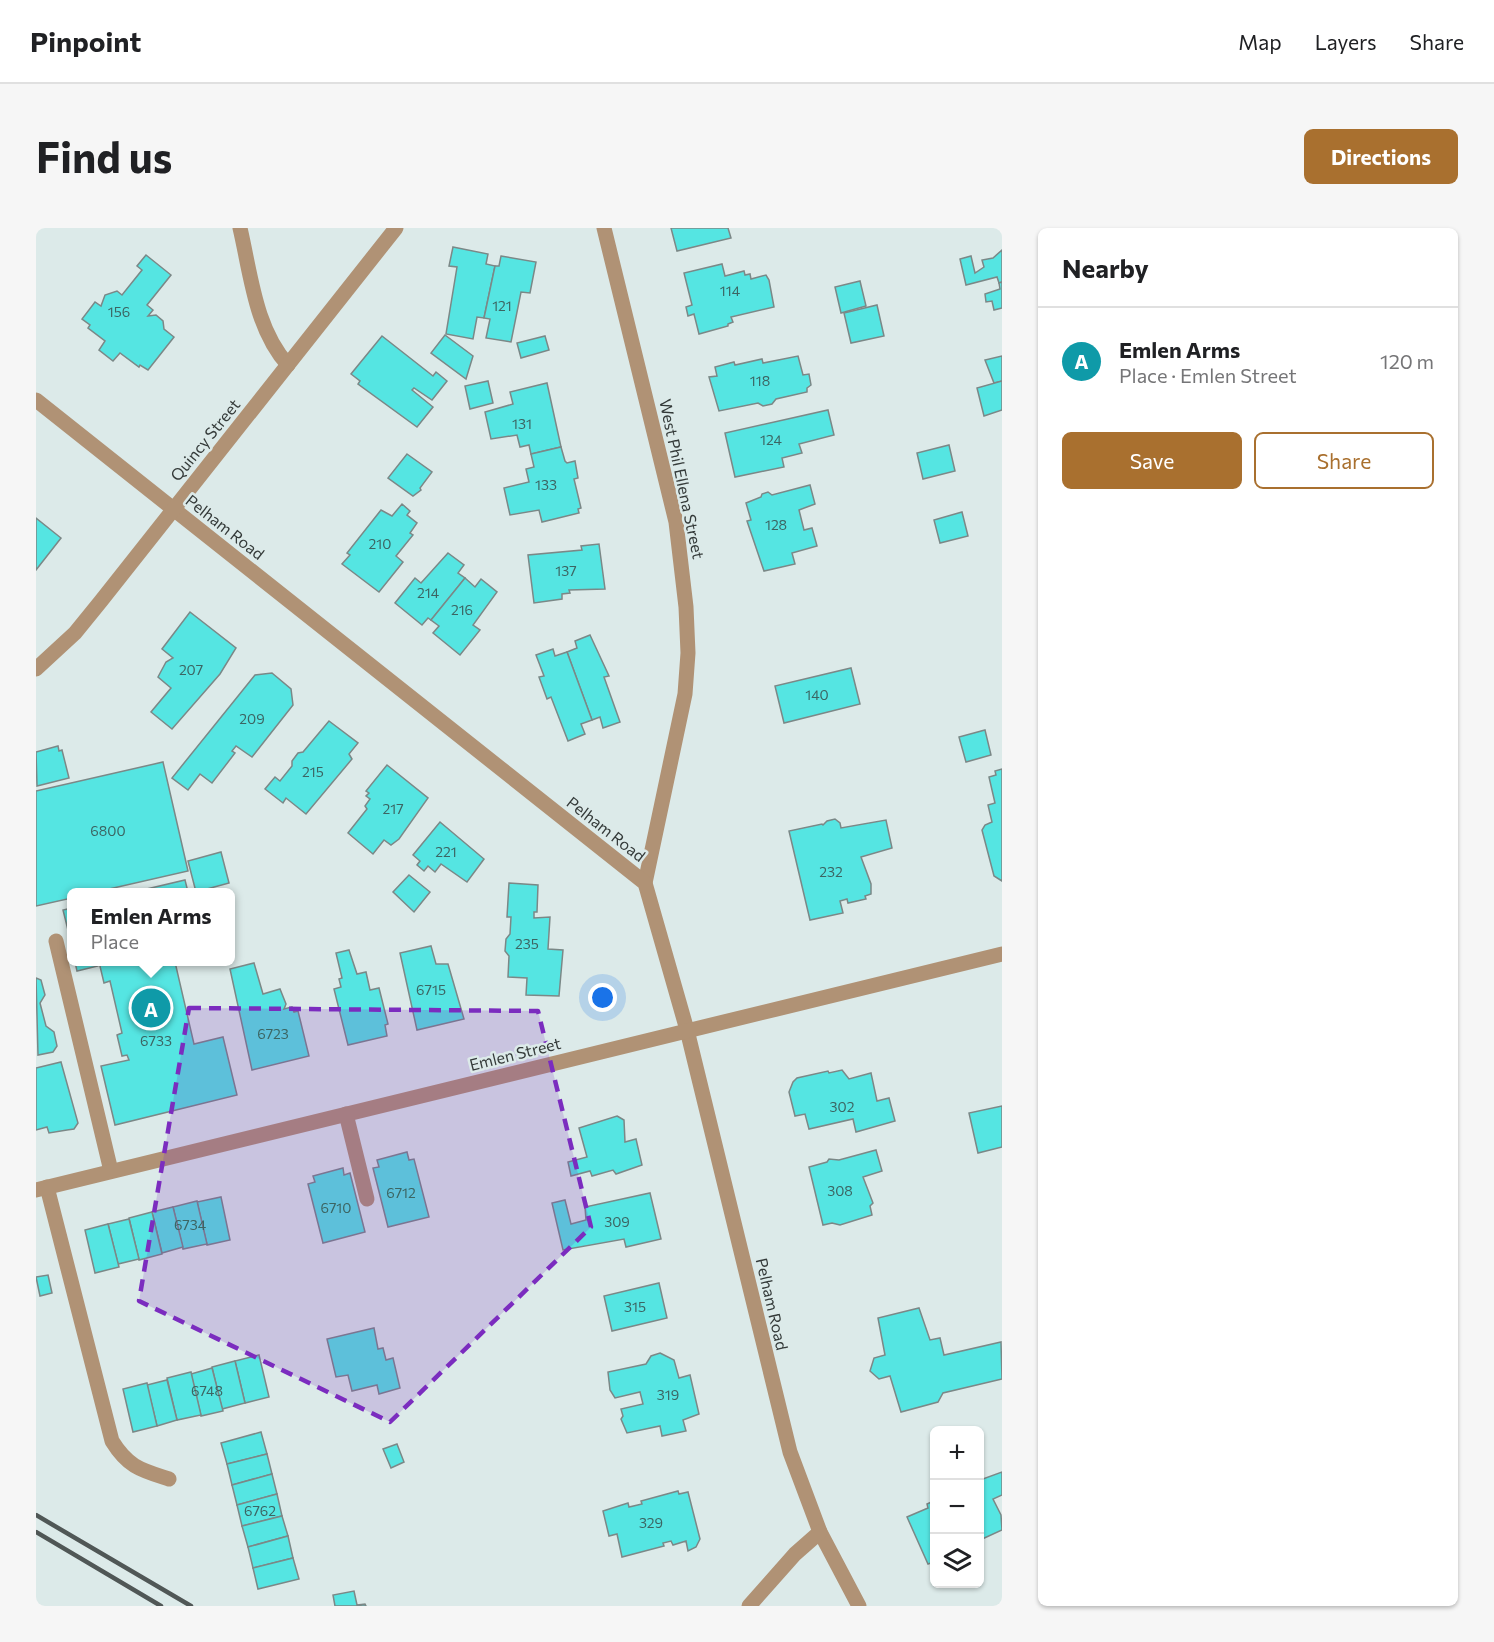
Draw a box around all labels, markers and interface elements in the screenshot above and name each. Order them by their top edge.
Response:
text: Pinpoint [30,24,141,58]
text: Map [1238,29,1282,54]
text: Layers [1315,29,1377,54]
text: Share [1410,29,1464,54]
button: Directions [1304,129,1458,184]
text: Find us [36,130,172,182]
text: Nearby [1062,252,1149,283]
house number: 114 [720,282,741,299]
house number: 121 [492,297,512,314]
house number: 156 [108,303,130,320]
text: Emlen Arms [1119,336,1240,363]
text: A [1074,349,1089,373]
text: 120 m [1380,349,1434,373]
text: Place · Emlen Street [1119,363,1297,387]
house number: 118 [750,372,770,389]
street label: Quincy Street [166,395,244,484]
street label: West Phil Ellena Street [656,397,709,561]
house number: 131 [512,415,532,432]
house number: 124 [760,431,783,448]
button: Save [1062,432,1242,489]
button: Share [1254,432,1434,489]
house number: 133 [535,476,557,493]
street label: Pelham Road [182,490,268,563]
house number: 128 [765,516,787,533]
house number: 210 [369,535,391,552]
house number: 137 [555,562,577,579]
house number: 214 [417,584,440,601]
house number: 216 [451,601,473,618]
house number: 207 [179,661,203,678]
house number: 140 [805,686,829,703]
house number: 209 [239,710,265,727]
house number: 215 [302,763,324,780]
street label: Pelham Road [563,792,649,865]
house number: 217 [382,800,404,817]
house number: 6800 [90,822,126,839]
house number: 221 [435,843,457,860]
house number: 232 [819,863,843,880]
popup [67,888,235,966]
text: Emlen Arms [90,902,212,929]
text: Place [90,929,139,953]
house number: 235 [515,935,539,952]
house number: 6715 [416,981,446,998]
your location [588,983,617,1012]
pin: A [132,986,170,1030]
house number: 6723 [257,1025,289,1042]
house number: 6733 [140,1032,172,1049]
street label: Emlen Street [467,1033,563,1074]
house number: 302 [830,1098,855,1115]
house number: 308 [827,1182,853,1199]
house number: 6712 [386,1184,416,1201]
house number: 6710 [321,1199,351,1216]
house number: 309 [604,1213,630,1230]
house number: 6734 [174,1216,207,1233]
street label: Pelham Road [753,1256,792,1352]
house number: 315 [624,1298,646,1315]
house number: 6748 [191,1382,223,1399]
house number: 319 [657,1386,679,1403]
map controls [930,1426,984,1588]
button: + [930,1426,984,1480]
button: − [930,1480,984,1534]
house number: 6762 [244,1502,276,1519]
house number: 329 [639,1514,663,1531]
button: layers [930,1534,984,1588]

